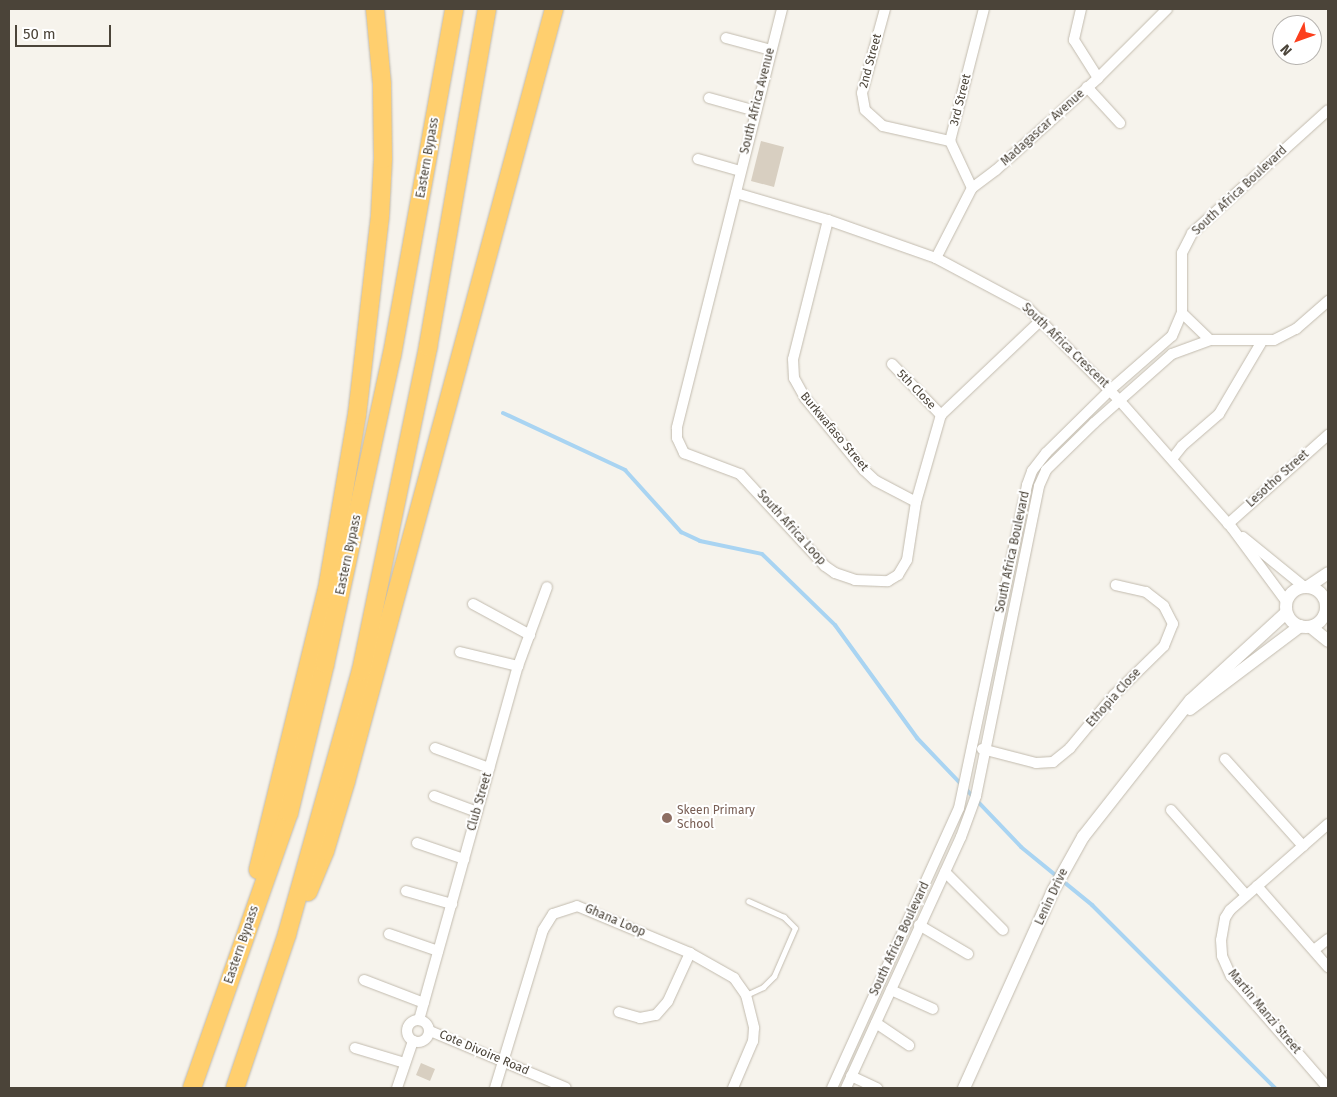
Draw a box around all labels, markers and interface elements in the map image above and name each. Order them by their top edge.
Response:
scale bar [18,15,114,47]
north arrow [1272,15,1322,65]
text: 50 m [23,25,56,43]
street label: 2nd Street [857,32,885,90]
text: N [1277,41,1296,59]
street label: South Africa Avenue [738,46,778,156]
street label: 3rd Street [948,72,974,128]
street label: Madagascar Avenue [998,87,1088,169]
street label: Eastern Bypass [414,117,442,199]
street label: South Africa Boulevard [1190,143,1290,239]
street label: South Africa Crescent [1018,301,1112,391]
street label: 5th Close [894,367,938,413]
street label: Burkwafaso Street [797,390,871,474]
street label: Lesotho Street [1244,447,1312,511]
street label: South Africa Loop [753,487,829,569]
street label: South Africa Boulevard [993,490,1033,614]
street label: Eastern Bypass [333,514,365,596]
street label: Ethopia Close [1084,666,1144,730]
street label: Club Street [465,771,495,833]
place label: Skeen Primary School [677,804,755,832]
marker: Skeen Primary School [661,812,673,824]
street label: Lenin Drive [1033,866,1071,928]
street label: South Africa Boulevard [867,880,933,998]
street label: Ghana Loop [582,902,648,940]
street label: Eastern Bypass [222,904,262,986]
street label: Martin Manzi Street [1225,967,1303,1057]
street label: Cote Divoire Road [437,1028,531,1078]

